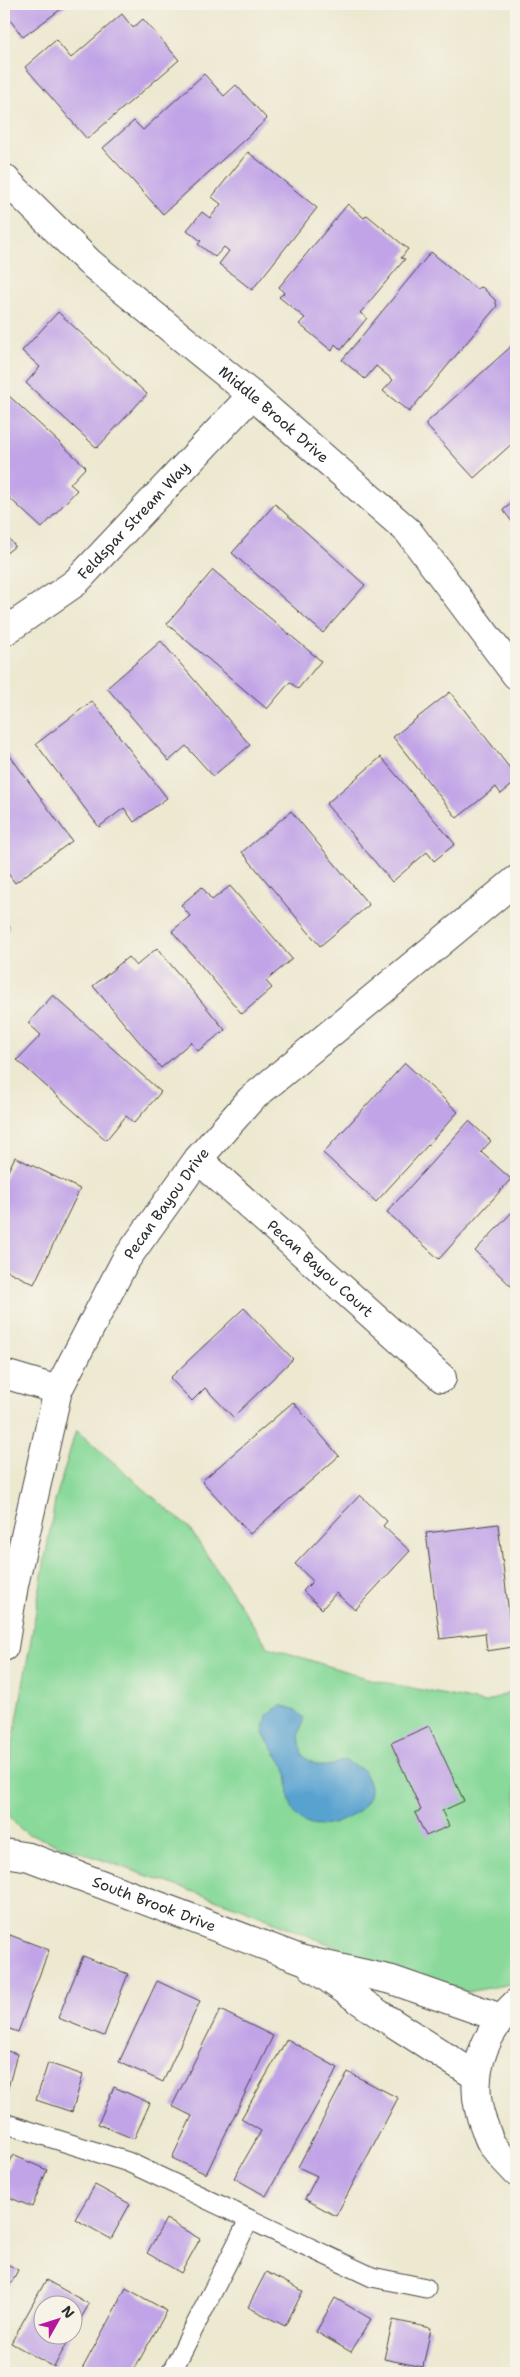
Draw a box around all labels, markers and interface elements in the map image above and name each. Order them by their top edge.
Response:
street label: Middle Brook Drive [214,362,333,467]
street label: Feldspar Stream Way [73,457,194,584]
street label: Pecan Bayou Drive [119,1143,214,1263]
street label: Pecan Bayou Court [263,1216,377,1321]
street label: South Brook Drive [90,1872,219,1936]
north arrow [32,2294,82,2344]
text: N [58,2302,79,2322]

